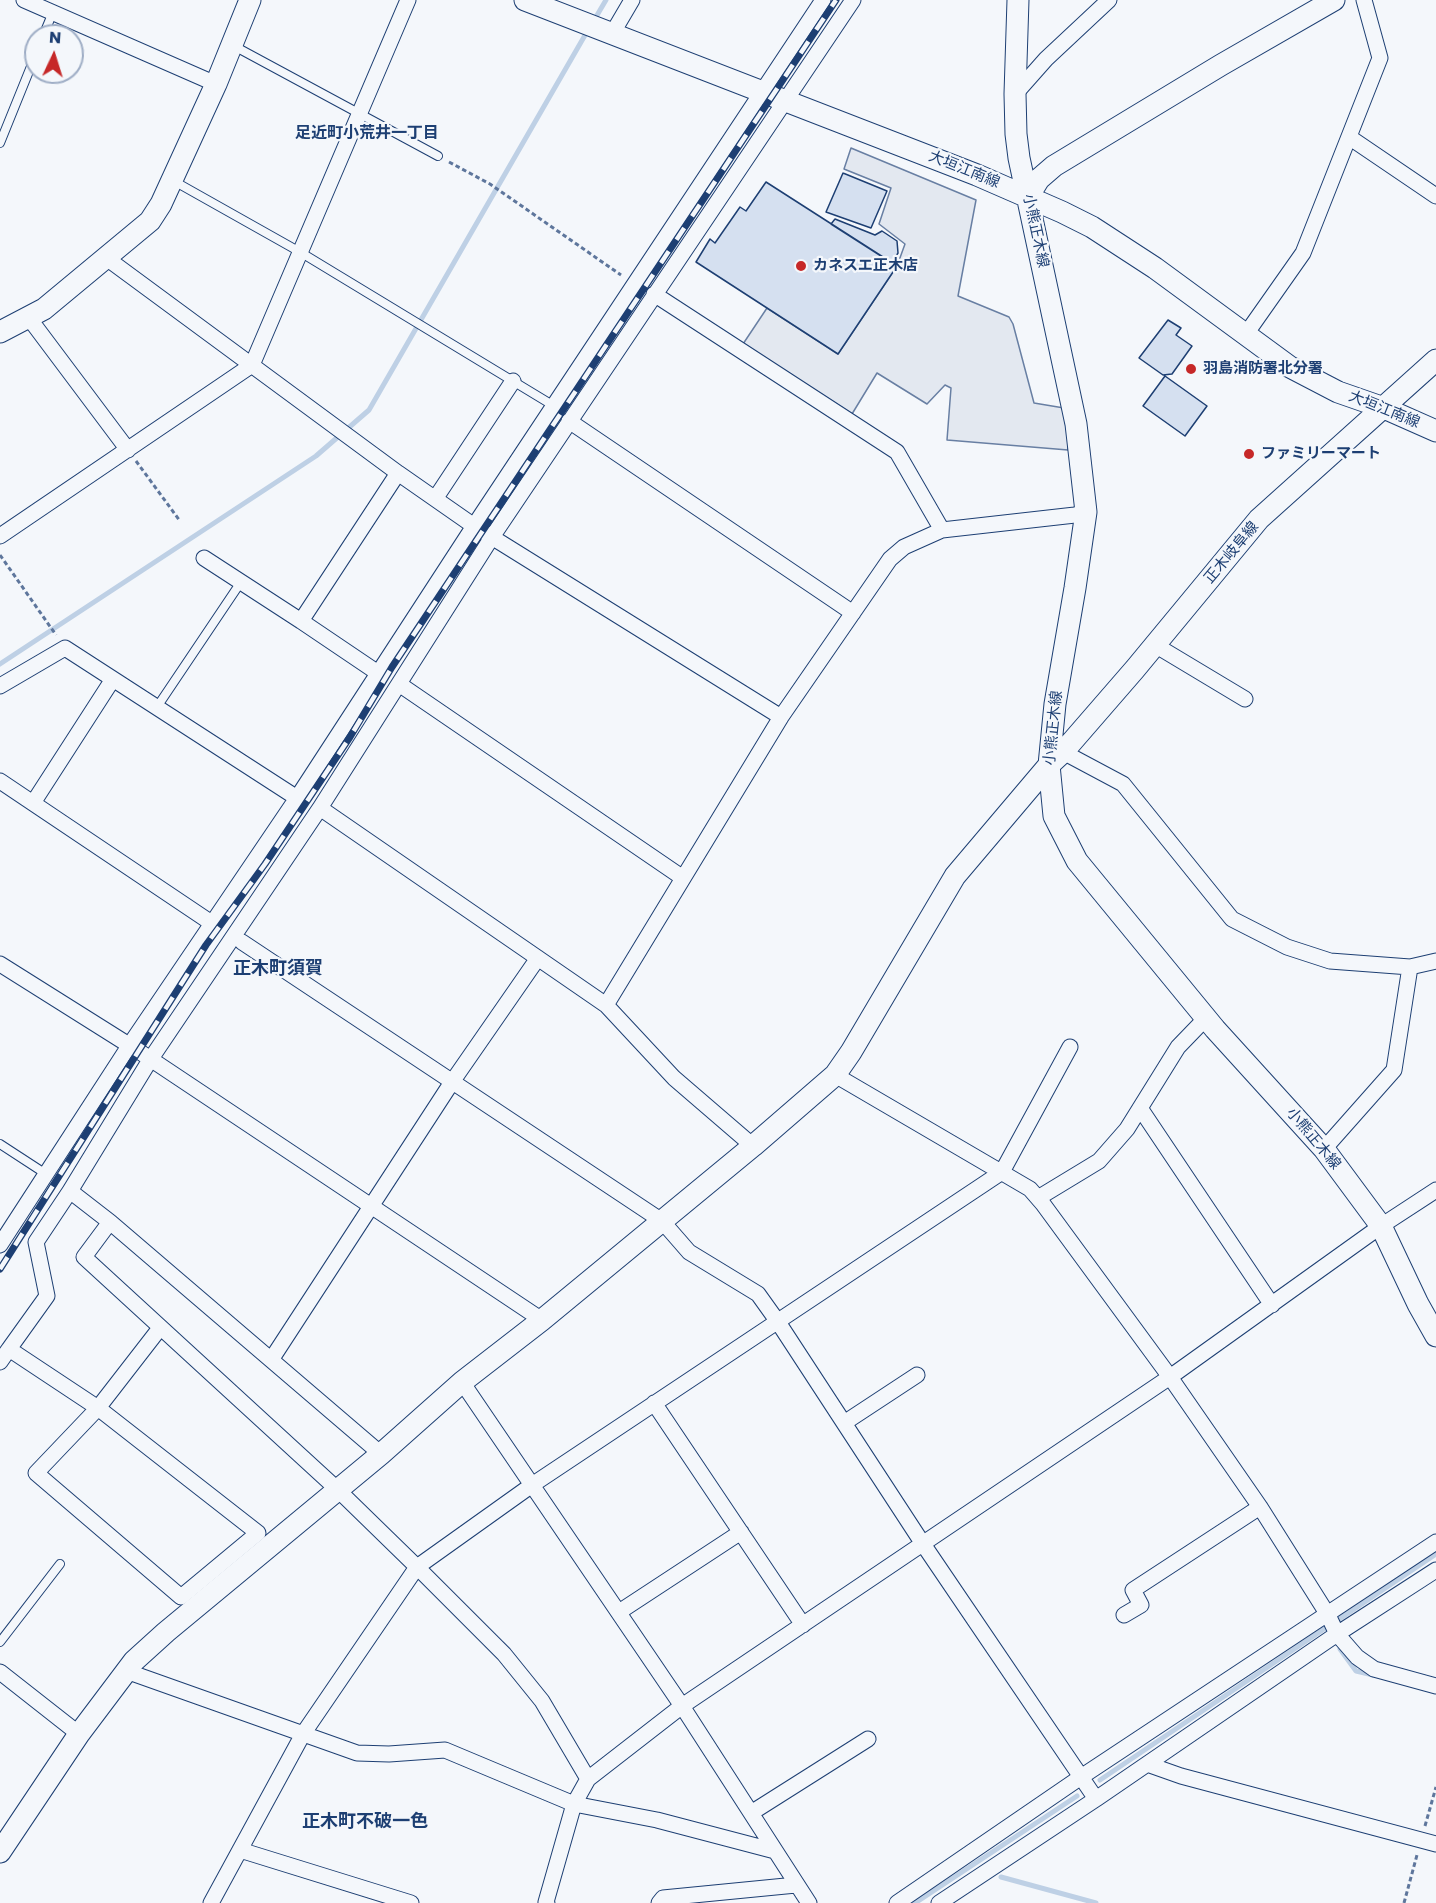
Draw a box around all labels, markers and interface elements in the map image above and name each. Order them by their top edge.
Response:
north arrow [24,24,84,84]
text: N [48,26,62,49]
district label: 足近町小荒井一丁目 [295,124,439,144]
street label: 大垣江南線 [926,148,1002,192]
street label: 小熊正木線 [1018,192,1052,270]
place label: カネスエ正木店 [813,257,918,275]
marker: カネスエ正木店 [794,259,808,273]
place label: 羽島消防署北分署 [1203,360,1323,378]
marker: 羽島消防署北分署 [1184,362,1198,376]
street label: 大垣江南線 [1346,388,1422,432]
place label: ファミリーマート [1261,445,1381,463]
marker: ファミリーマート [1242,447,1256,461]
street label: 正木岐阜線 [1201,518,1263,588]
street label: 小熊正木線 [1041,690,1067,766]
district label: 正木町須賀 [233,958,323,980]
street label: 小熊正木線 [1282,1104,1344,1174]
district label: 正木町不破一色 [302,1811,428,1833]

